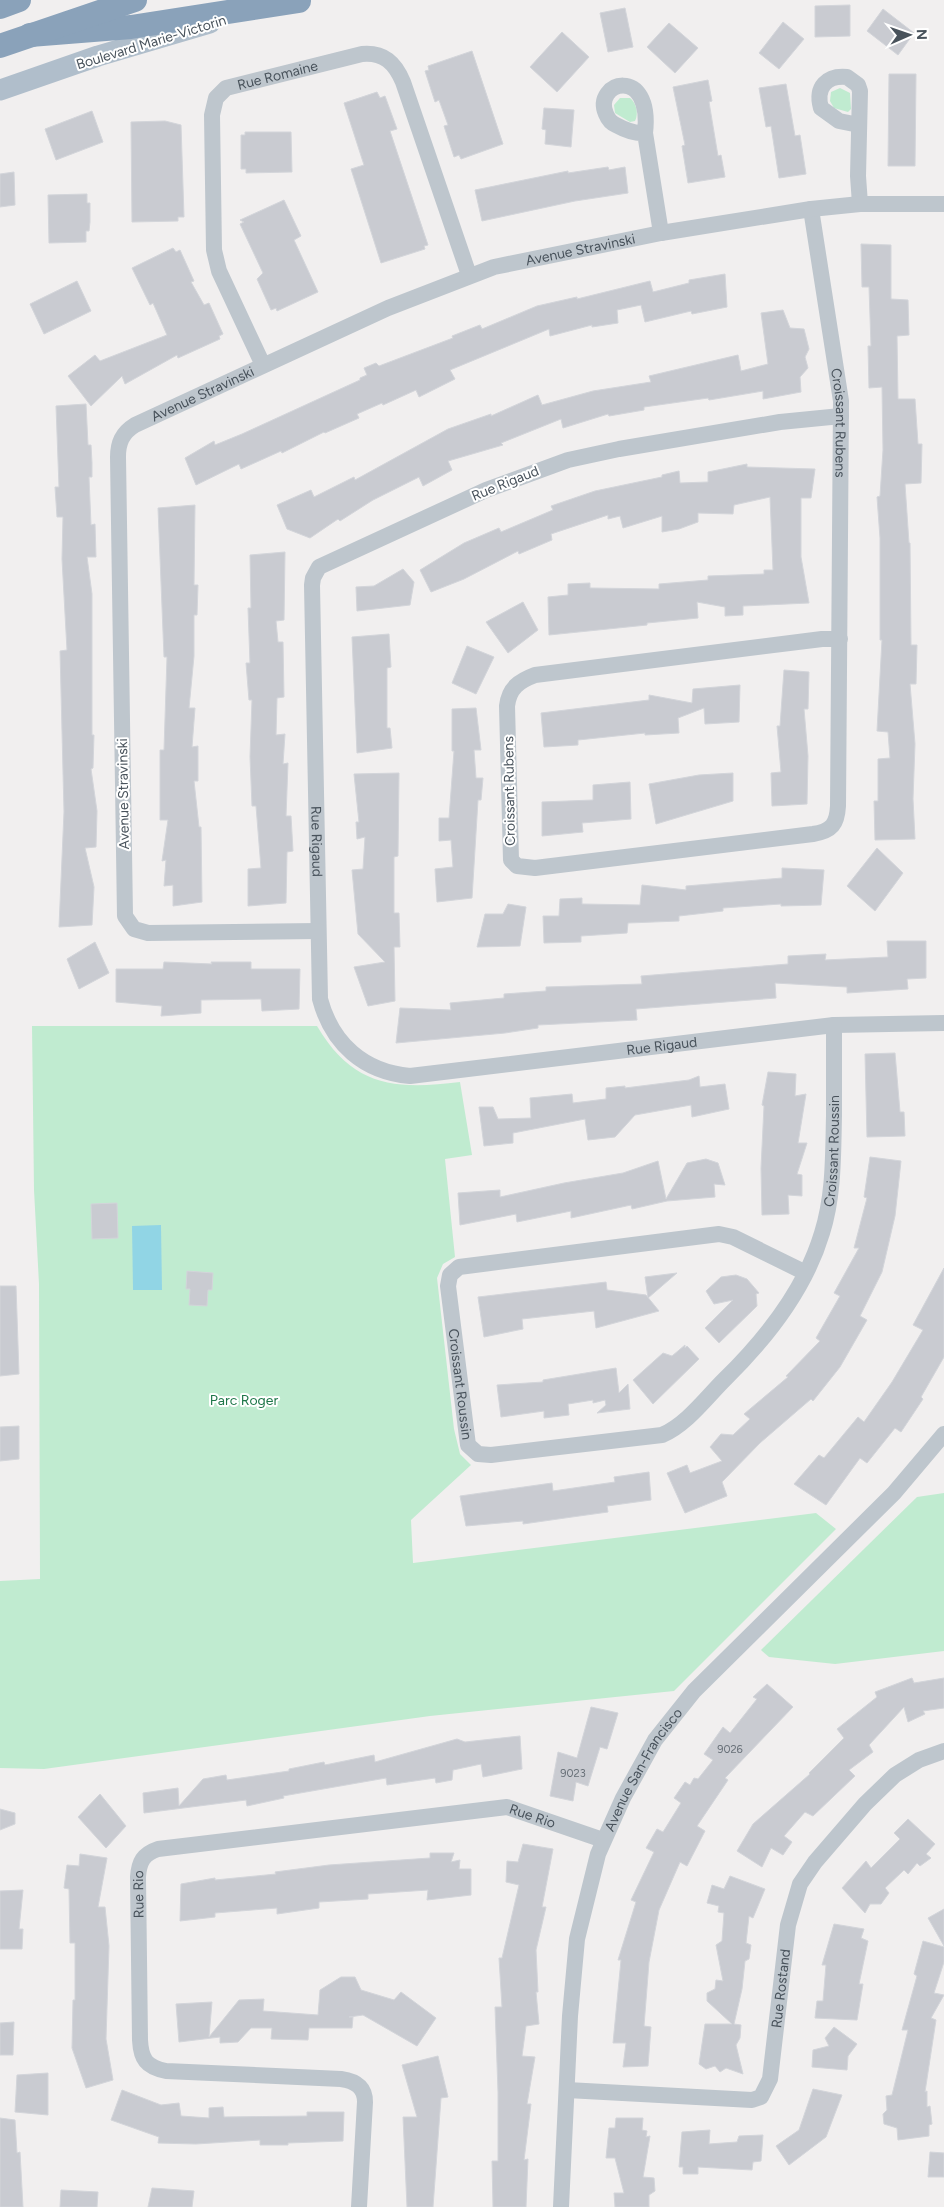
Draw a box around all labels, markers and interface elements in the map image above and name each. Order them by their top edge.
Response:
north arrow [884,10,934,60]
street label: Boulevard Marie-Victorin [74,12,228,73]
text: N [913,29,930,40]
street label: Rue Romaine [236,57,320,94]
street label: Avenue Stravinski [524,230,637,269]
street label: Avenue Stravinski [149,363,257,425]
street label: Croissant Rubens [827,367,849,478]
street label: Rue Rigaud [469,462,541,505]
street label: Croissant Rubens [500,736,519,846]
street label: Avenue Stravinski [114,738,133,850]
street label: Rue Rigaud [307,806,326,877]
street label: Rue Rigaud [625,1034,698,1059]
street label: Croissant Roussin [821,1095,843,1208]
street label: Croissant Roussin [444,1328,475,1441]
park label: Parc Roger [210,1392,278,1409]
street label: Avenue San-Francisco [601,1705,686,1834]
house number: 9026 [717,1743,743,1756]
house number: 9023 [560,1767,586,1780]
street label: Rue Rio [507,1800,558,1832]
street label: Rue Rio [130,1869,148,1918]
street label: Rue Rostand [768,1948,794,2029]

